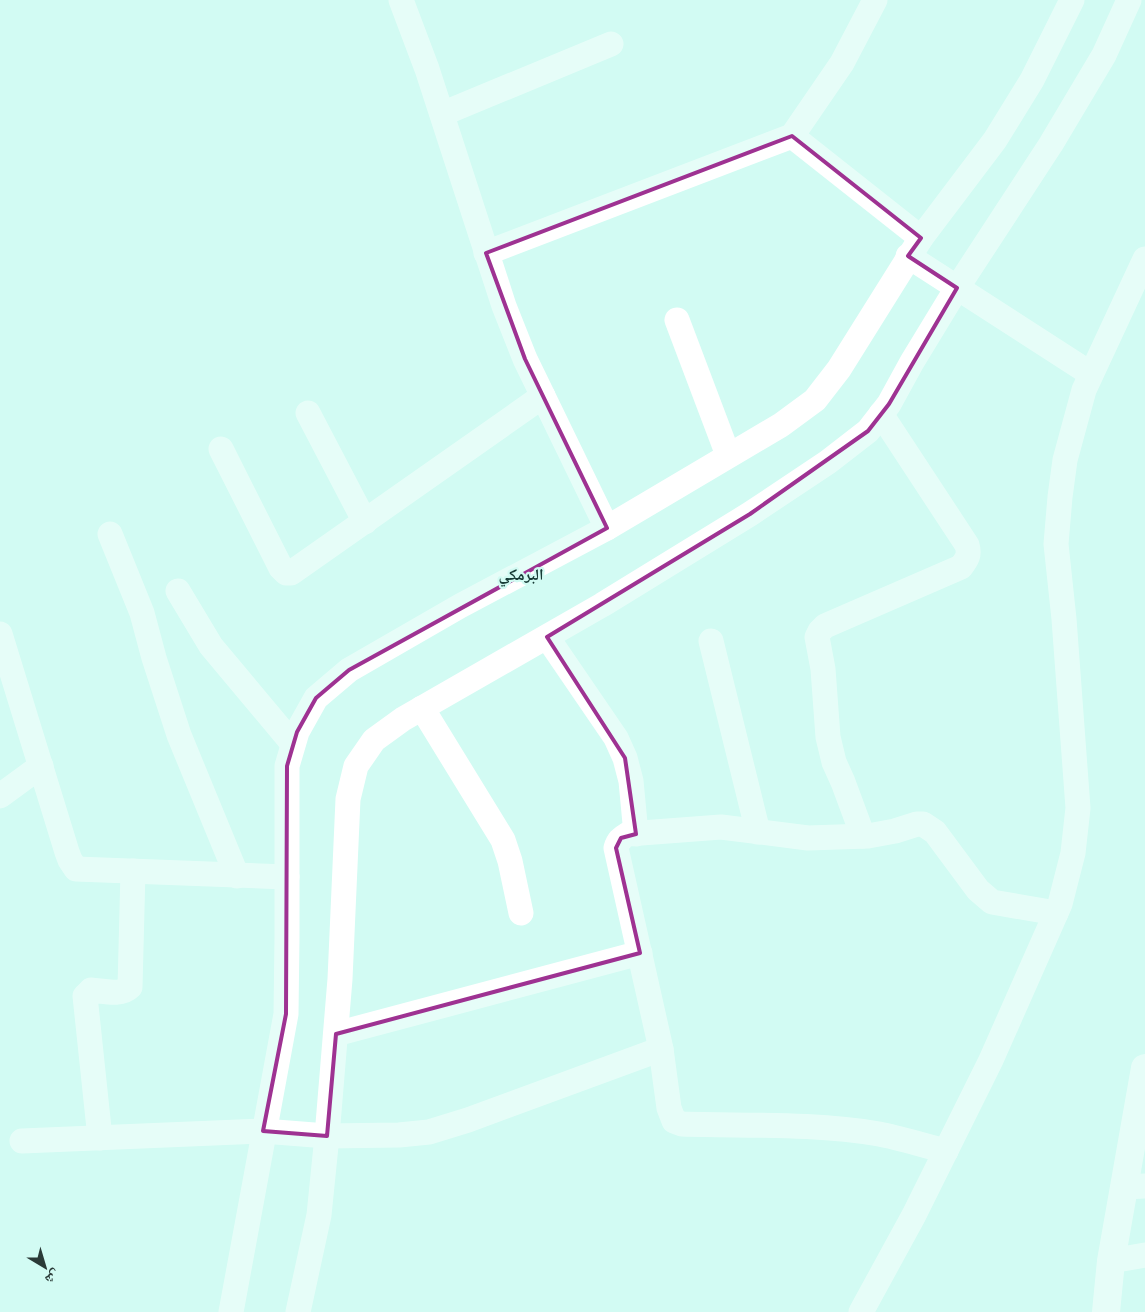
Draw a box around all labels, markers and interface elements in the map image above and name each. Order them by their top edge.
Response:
district label: البرمكي [498,565,544,587]
north arrow [20,1242,70,1292]
text: ش [41,1266,64,1289]

